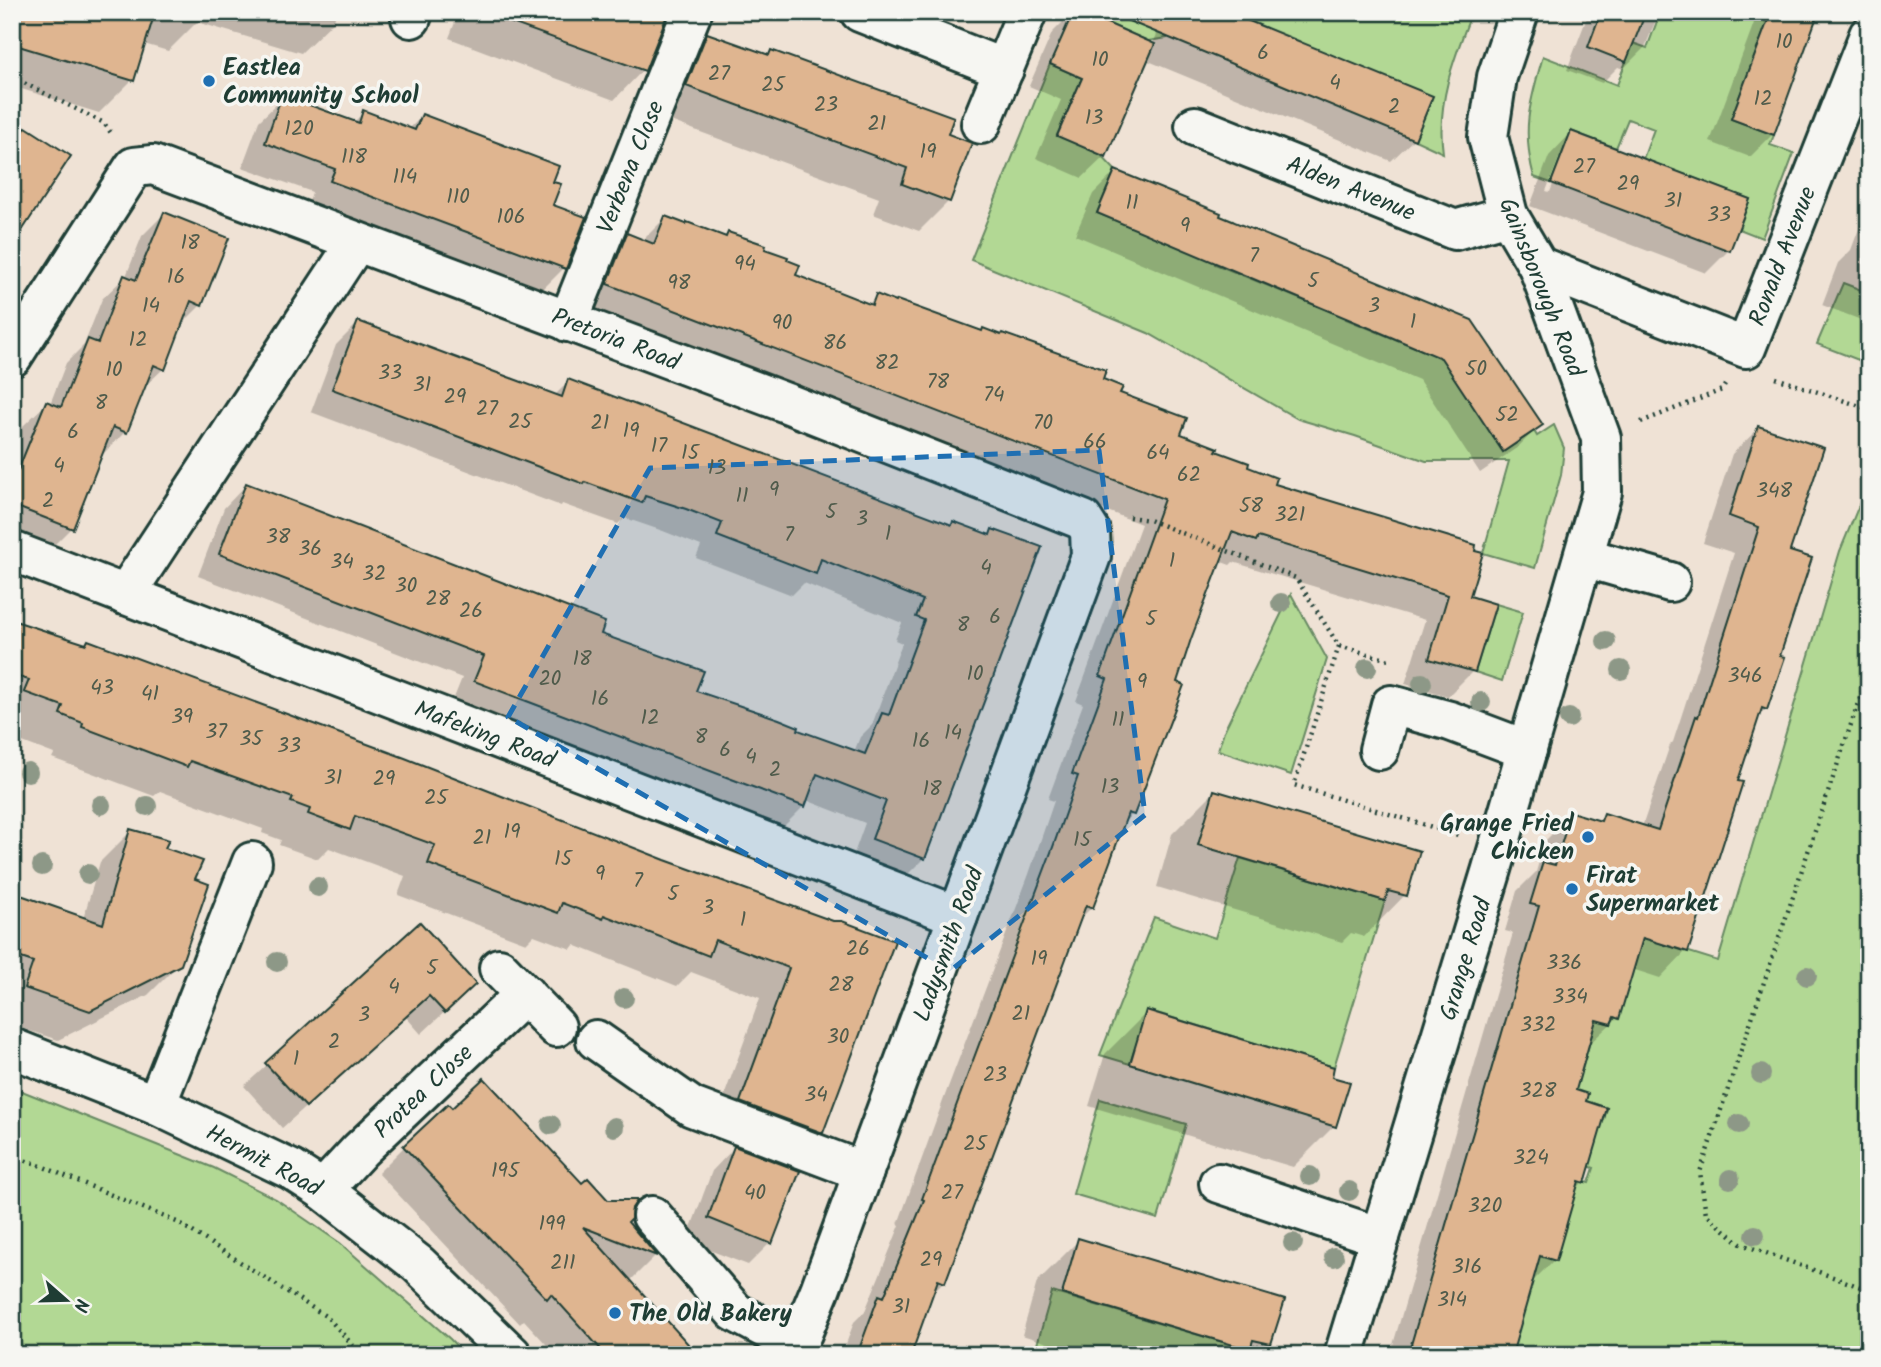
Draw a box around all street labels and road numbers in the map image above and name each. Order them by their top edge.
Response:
street label: Verbena Close [587,95,676,240]
street label: Alden Avenue [1280,146,1421,233]
street label: Ronald Avenue [1739,181,1828,332]
street label: Gainsborough Road [1487,192,1595,384]
street label: Pretoria Road [546,298,686,383]
street label: Mafeking Road [408,691,562,781]
street label: Ladysmith Road [903,861,996,1028]
street label: Grange Road [1429,892,1504,1026]
street label: Protea Close [365,1035,483,1149]
street label: Hermit Road [198,1114,329,1209]

